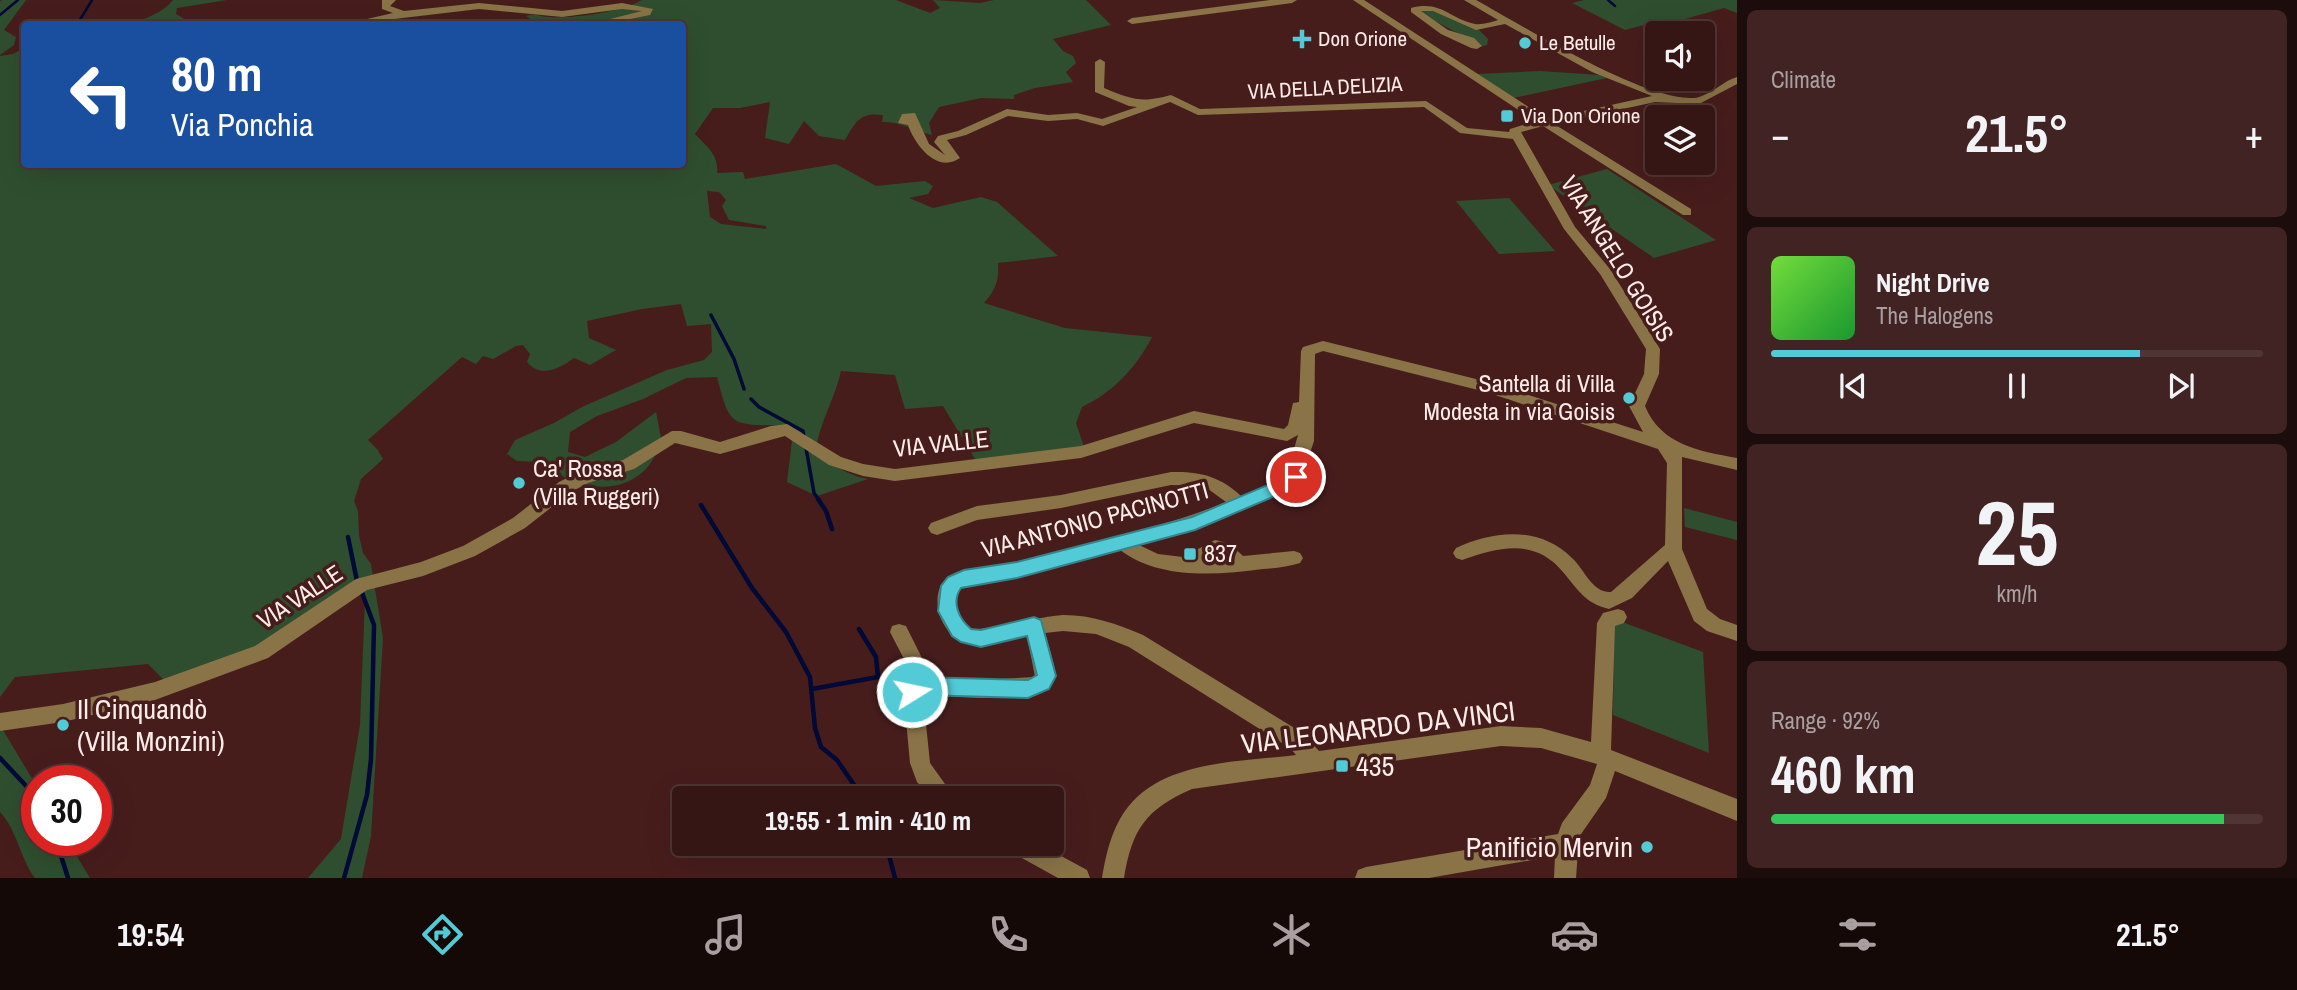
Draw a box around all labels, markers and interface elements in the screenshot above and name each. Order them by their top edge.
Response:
map controls [1645,21,1715,175]
button: sound [1645,21,1715,91]
place label: Don Orione [1318,24,1407,53]
place label: Le Betulle [1539,28,1616,57]
marker: Don Orione [1292,29,1312,49]
marker: Le Betulle [1517,35,1533,51]
text: 80 m [171,40,263,106]
icon: left [56,49,147,140]
text: Climate [1771,64,1836,95]
street label: VIA DELLA DELIZIA [1247,69,1404,106]
text: 21.5° [1965,98,2069,168]
place label: Via Don Orione [1521,101,1640,130]
text: Via Ponchia [171,103,314,146]
button: layers [1645,105,1715,175]
marker: Via Don Orione [1499,108,1515,124]
text: − [1771,109,1789,160]
text: + [2245,109,2263,160]
street label: VIA ANGELO GOISIS [1554,169,1682,348]
text: Night Drive [1876,265,1990,300]
text: The Halogens [1876,300,1993,331]
place label: Santella di Villa Modesta in via Goisis [1424,367,1615,427]
icon: previous [1834,367,1872,405]
icon: pause [1998,367,2036,405]
icon: next [2162,367,2200,405]
marker: Santella di Villa Modesta in via Goisis [1621,390,1637,406]
street label: VIA VALLE [892,422,990,464]
pin [1266,447,1326,507]
place label: Ca' Rossa (Villa Ruggeri) [533,452,660,512]
icon: arrive [1277,458,1315,496]
text: 25 [1976,471,2059,593]
street label: VIA ANTONIO PACINOTTI [978,473,1212,565]
marker: Ca' Rossa (Villa Ruggeri) [511,475,527,491]
place label: 837 [1204,537,1237,569]
marker: 837 [1182,546,1198,562]
street label: VIA VALLE [251,557,348,636]
text: km/h [1997,578,2037,609]
position arrow [875,655,949,729]
place label: Il Cinquandò (Villa Monzini) [77,690,225,760]
street label: VIA LEONARDO DA VINCI [1239,691,1517,763]
text: Range · 92% [1771,705,1880,736]
marker: Il Cinquandò (Villa Monzini) [55,717,71,733]
text: 460 km [1771,739,1916,809]
place label: 435 [1356,747,1394,785]
marker: 435 [1334,758,1350,774]
speed limit sign: 30 [21,765,112,856]
text: 19:55 · 1 min · 410 m [765,803,971,838]
place label: Panificio Mervin [1466,828,1633,866]
marker: Panificio Mervin [1639,839,1655,855]
icon: directions [418,910,467,959]
icon: music [701,910,750,959]
icon: phone [984,910,1033,959]
icon: climate [1267,910,1316,959]
icon: car [1550,910,1599,959]
icon: filters [1833,910,1882,959]
text: 19:54 [117,913,184,956]
text: 21.5° [2116,913,2180,956]

